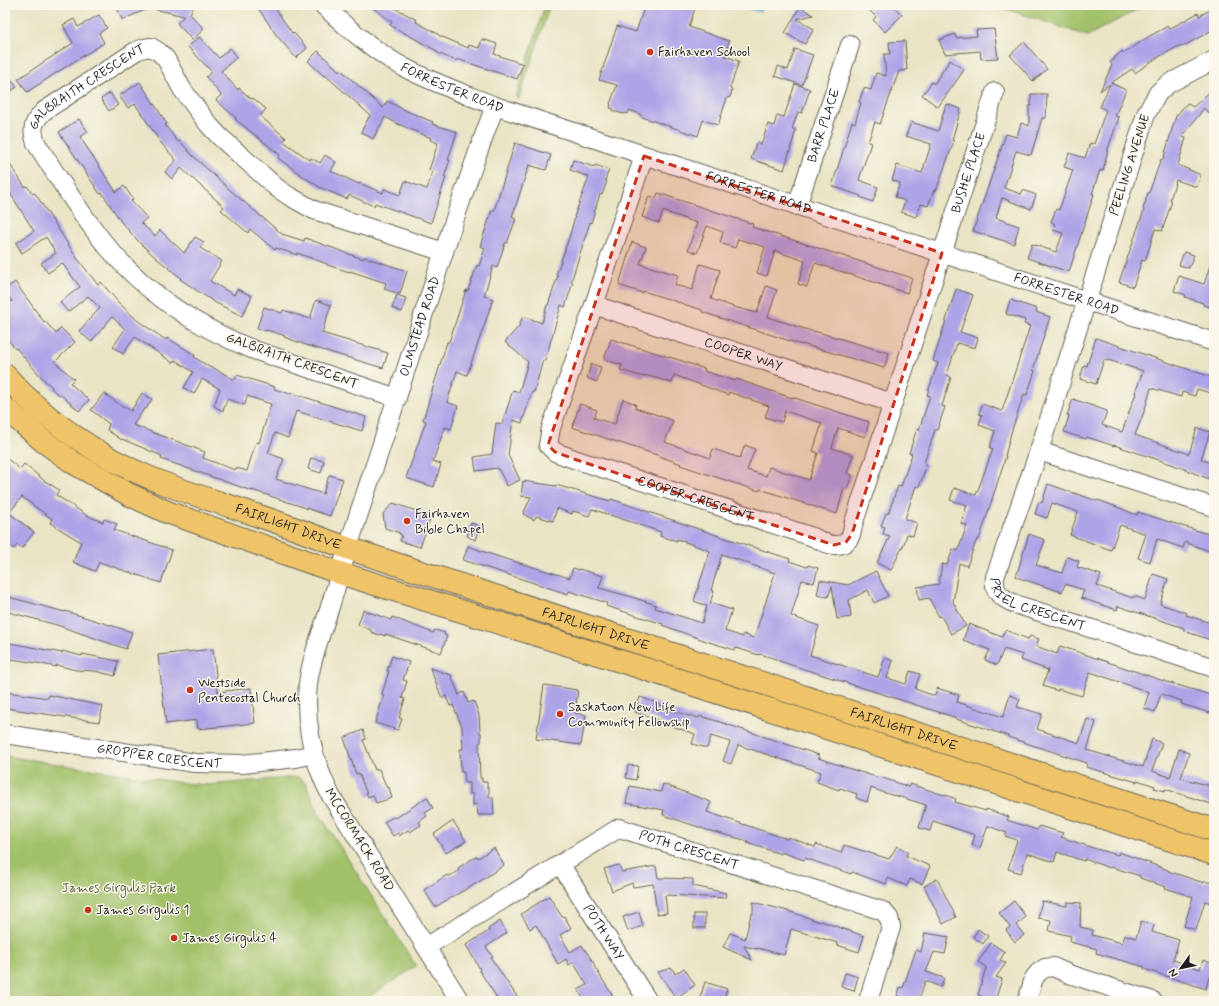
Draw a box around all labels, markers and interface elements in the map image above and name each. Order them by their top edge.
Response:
street label: GALBRAITH CRESCENT [25,40,147,131]
place label: Fairhaven School [658,44,750,61]
marker: Fairhaven School [645,47,655,57]
street label: FORRESTER ROAD [398,59,506,117]
street label: BARR PLACE [803,86,844,165]
street label: PEELING AVENUE [1106,112,1155,218]
street label: BUSHE PLACE [947,130,990,215]
street label: FORRESTER ROAD [704,168,813,218]
street label: FORRESTER ROAD [1012,269,1121,319]
street label: OLMSTEAD ROAD [396,274,444,379]
street label: GALBRAITH CRESCENT [223,329,361,393]
street label: COOPER WAY [702,333,784,375]
street label: COOPER CRESCENT [635,472,756,526]
street label: FAIRLIGHT DRIVE [233,500,344,554]
place label: Fairhaven Bible Chapel [415,506,485,538]
marker: Fairhaven Bible Chapel [402,516,412,526]
street label: PRIEL CRESCENT [986,578,1088,635]
street label: FAIRLIGHT DRIVE [540,604,652,654]
place label: Westside Pentecostal Church [198,675,300,707]
marker: Westside Pentecostal Church [185,685,195,695]
place label: Saskatoon New Life Community Fellowship [568,699,690,731]
street label: FAIRLIGHT DRIVE [848,704,960,755]
marker: Saskatoon New Life Community Fellowship [555,709,565,719]
street label: GROPPER CRESCENT [95,740,223,772]
street label: MCCORMACK ROAD [320,785,398,895]
street label: POTH CRESCENT [637,826,741,874]
park label: James Girgulis Park [62,880,177,898]
street label: POTH WAY [580,901,628,963]
place label: James Girgulis 1 [96,902,189,920]
marker: James Girgulis 1 [83,905,93,915]
place label: James Girgulis 4 [182,930,278,948]
marker: James Girgulis 4 [169,933,179,943]
north arrow [1161,948,1201,988]
text: N [1166,966,1181,980]

